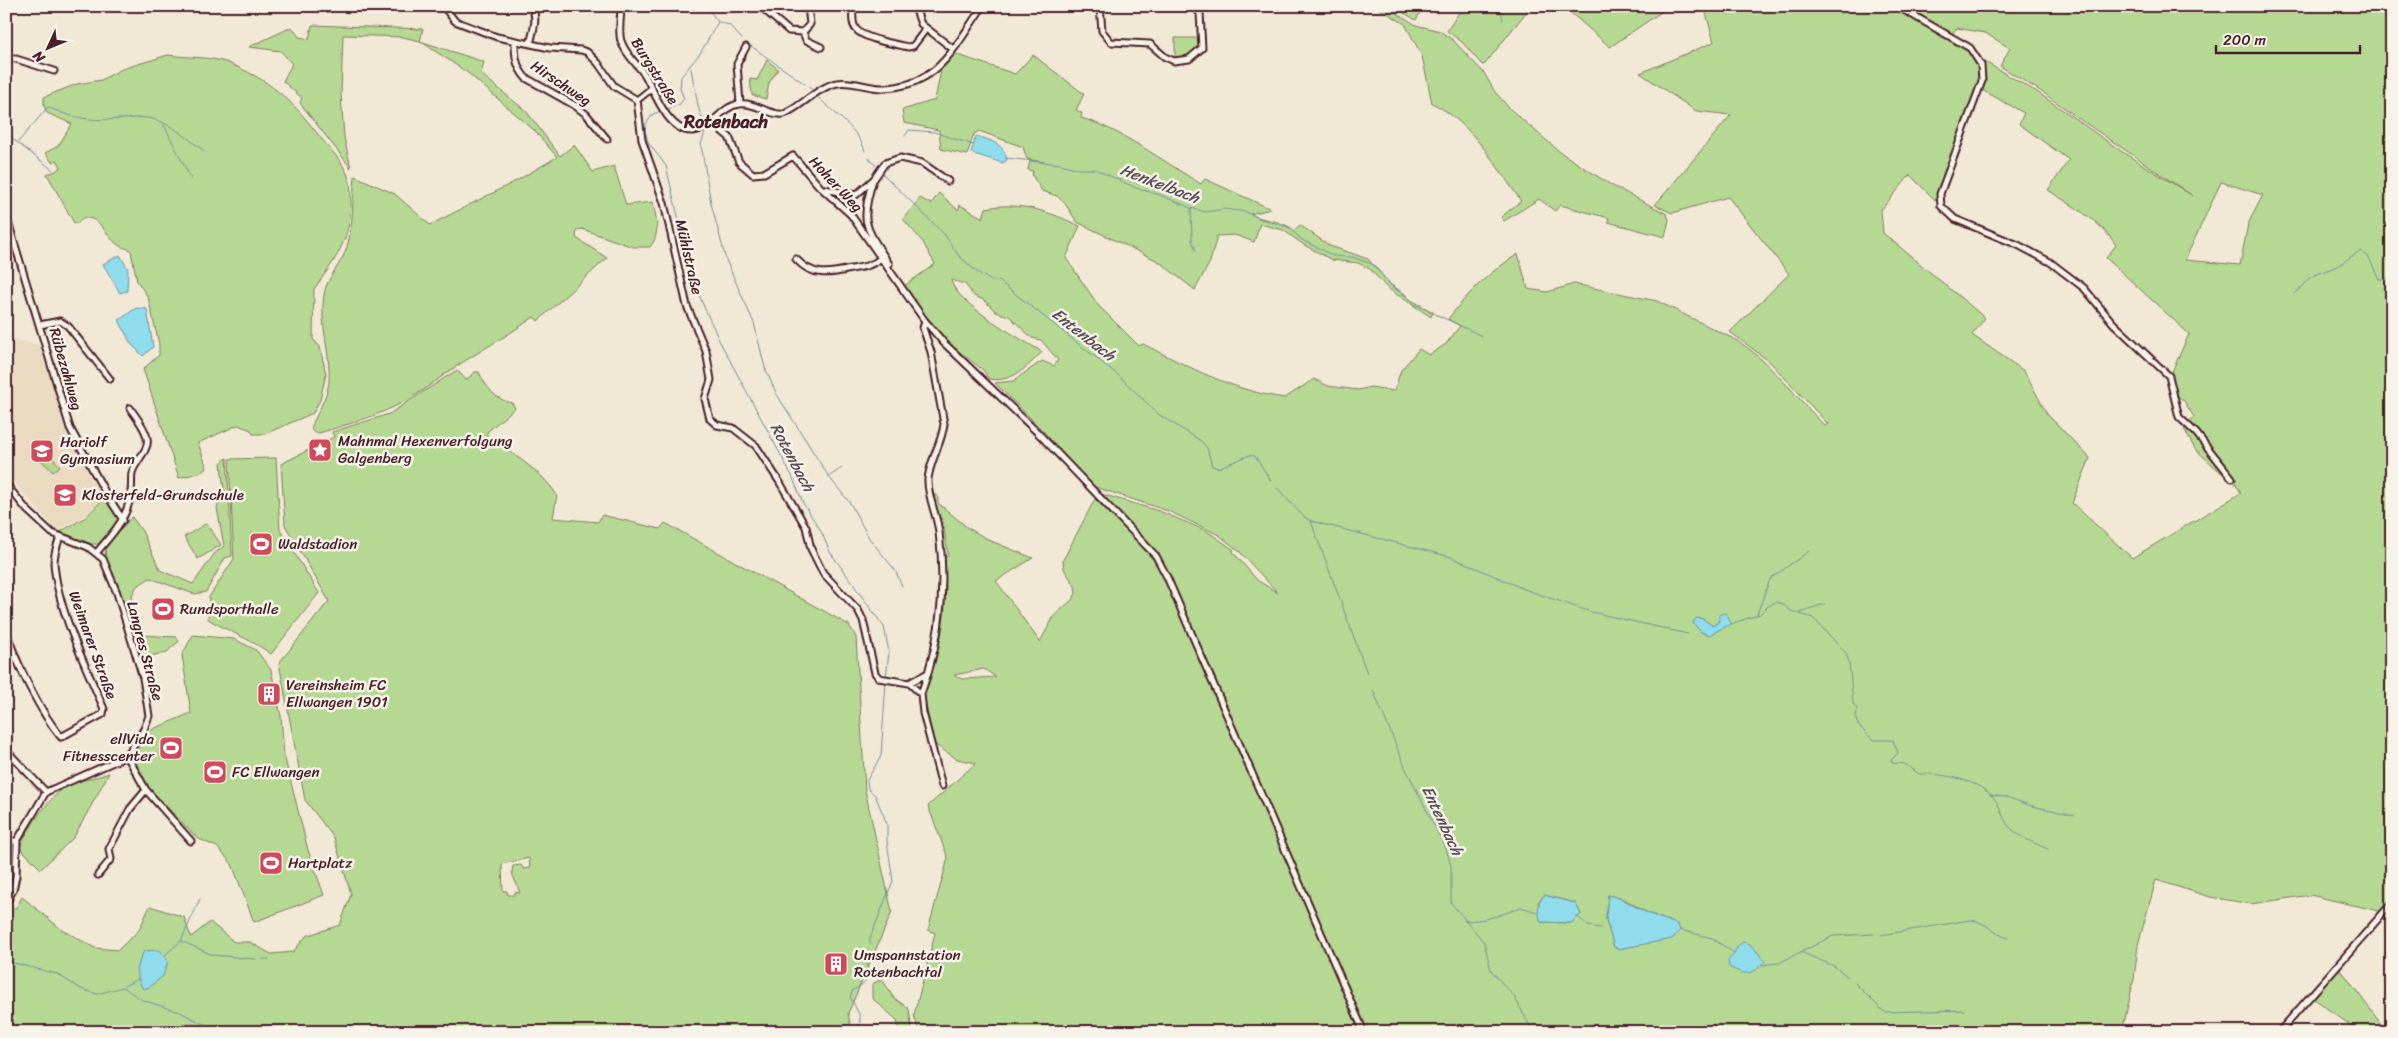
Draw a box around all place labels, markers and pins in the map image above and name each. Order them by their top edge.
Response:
place label: Mahnmal Hexenverfolgung Galgenberg [338,428,513,471]
place label: Hariolf Gymnasium [60,429,135,472]
place icon: Mahnmal Hexenverfolgung Galgenberg [307,437,333,463]
school or university icon: Hariolf Gymnasium [29,438,55,464]
school or university icon: Klosterfeld-Grundschule [52,482,78,508]
place label: Klosterfeld-Grundschule [82,482,244,508]
sports icon: Waldstadion [248,531,274,557]
place label: Waldstadion [278,531,357,557]
sports icon: Rundsporthalle [150,596,176,622]
place label: Rundsporthalle [180,596,279,622]
place label: Vereinsheim FC Ellwangen 1901 [286,672,388,715]
building icon: Vereinsheim FC Ellwangen 1901 [256,681,282,707]
place label: ellVida Fitnesscenter [63,726,155,769]
sports icon: ellVida Fitnesscenter [158,735,184,761]
sports icon: FC Ellwangen [202,759,228,785]
place label: FC Ellwangen [232,759,320,785]
sports icon: Hartplatz [258,850,284,876]
place label: Hartplatz [288,850,353,876]
place label: Umspannstation Rotenbachtal [854,942,961,985]
building icon: Umspannstation Rotenbachtal [823,951,849,977]

